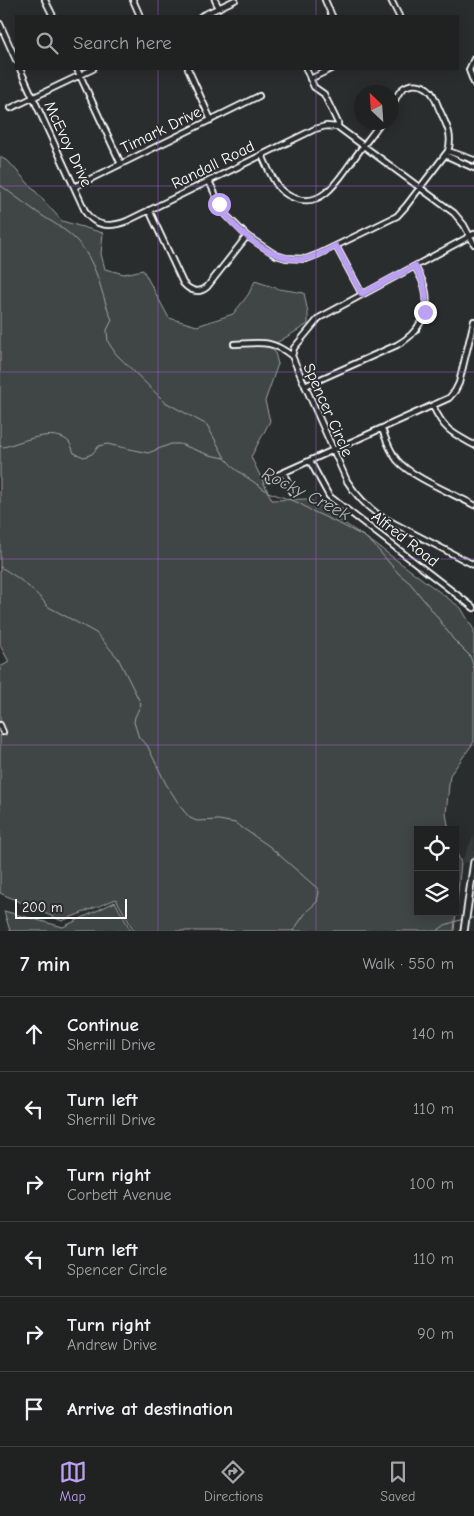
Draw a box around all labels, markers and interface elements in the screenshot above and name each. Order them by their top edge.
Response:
search box [15,15,459,70]
icon: search [33,29,61,57]
text: Search here [73,32,172,54]
north arrow [354,85,399,130]
street label: McEvoy Drive [40,98,96,190]
street label: Timark Drive [118,103,204,157]
street label: Randall Road [169,137,257,193]
route start [208,193,231,216]
route end [414,301,437,324]
street label: Spencer Circle [299,361,357,459]
water label: Rocky Creek [258,463,354,525]
street label: Alfred Road [368,507,442,571]
map controls [414,826,459,916]
button: locate [414,826,459,871]
button: layers [414,871,459,916]
scale bar [15,896,128,919]
text: 200 m [22,899,63,916]
text: 7 min [20,952,70,976]
text: Walk · 550 m [363,955,454,973]
text: Continue [67,1014,139,1036]
icon: ahead [20,1020,48,1048]
text: 140 m [412,1025,454,1043]
text: Sherrill Drive [67,1036,156,1054]
text: Turn left [67,1089,138,1111]
icon: left [20,1095,48,1123]
text: 110 m [413,1100,454,1118]
text: Sherrill Drive [67,1111,156,1129]
text: Turn right [67,1164,151,1186]
icon: right [20,1170,48,1198]
text: 100 m [410,1175,454,1193]
text: Corbett Avenue [67,1186,171,1204]
text: Turn left [67,1239,138,1261]
icon: left [20,1245,48,1273]
text: 110 m [413,1250,454,1268]
text: Spencer Circle [67,1261,167,1279]
text: Turn right [67,1314,151,1336]
icon: right [20,1320,48,1348]
text: 90 m [417,1325,454,1343]
text: Andrew Drive [67,1336,157,1354]
icon: arrive [20,1395,48,1423]
text: Arrive at destination [67,1398,233,1420]
tab: Map [59,1458,87,1505]
tab: Directions [204,1458,263,1505]
tab: Saved [380,1458,415,1505]

